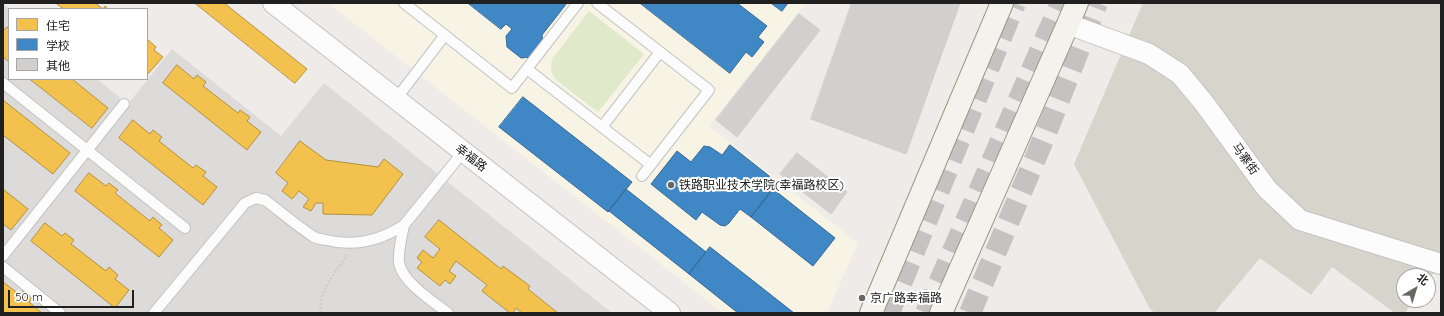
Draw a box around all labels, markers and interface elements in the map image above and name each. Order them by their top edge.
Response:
legend [8,8,148,80]
text: 住宅 [46,18,70,33]
text: 学校 [46,38,70,53]
text: 其他 [46,58,70,73]
street label: 马寨街 [1229,140,1261,178]
street label: 幸福路 [452,141,490,175]
place label: 铁路职业技术学院(幸福路校区) [679,178,844,192]
marker: 铁路职业技术学院(幸福路校区) [666,180,676,190]
north arrow [1396,268,1436,308]
text: 北 [1414,270,1431,288]
scale bar [10,282,136,308]
text: 50 m [15,289,43,304]
place label: 京广路幸福路 [870,291,942,305]
marker: 京广路幸福路 [857,293,867,303]

